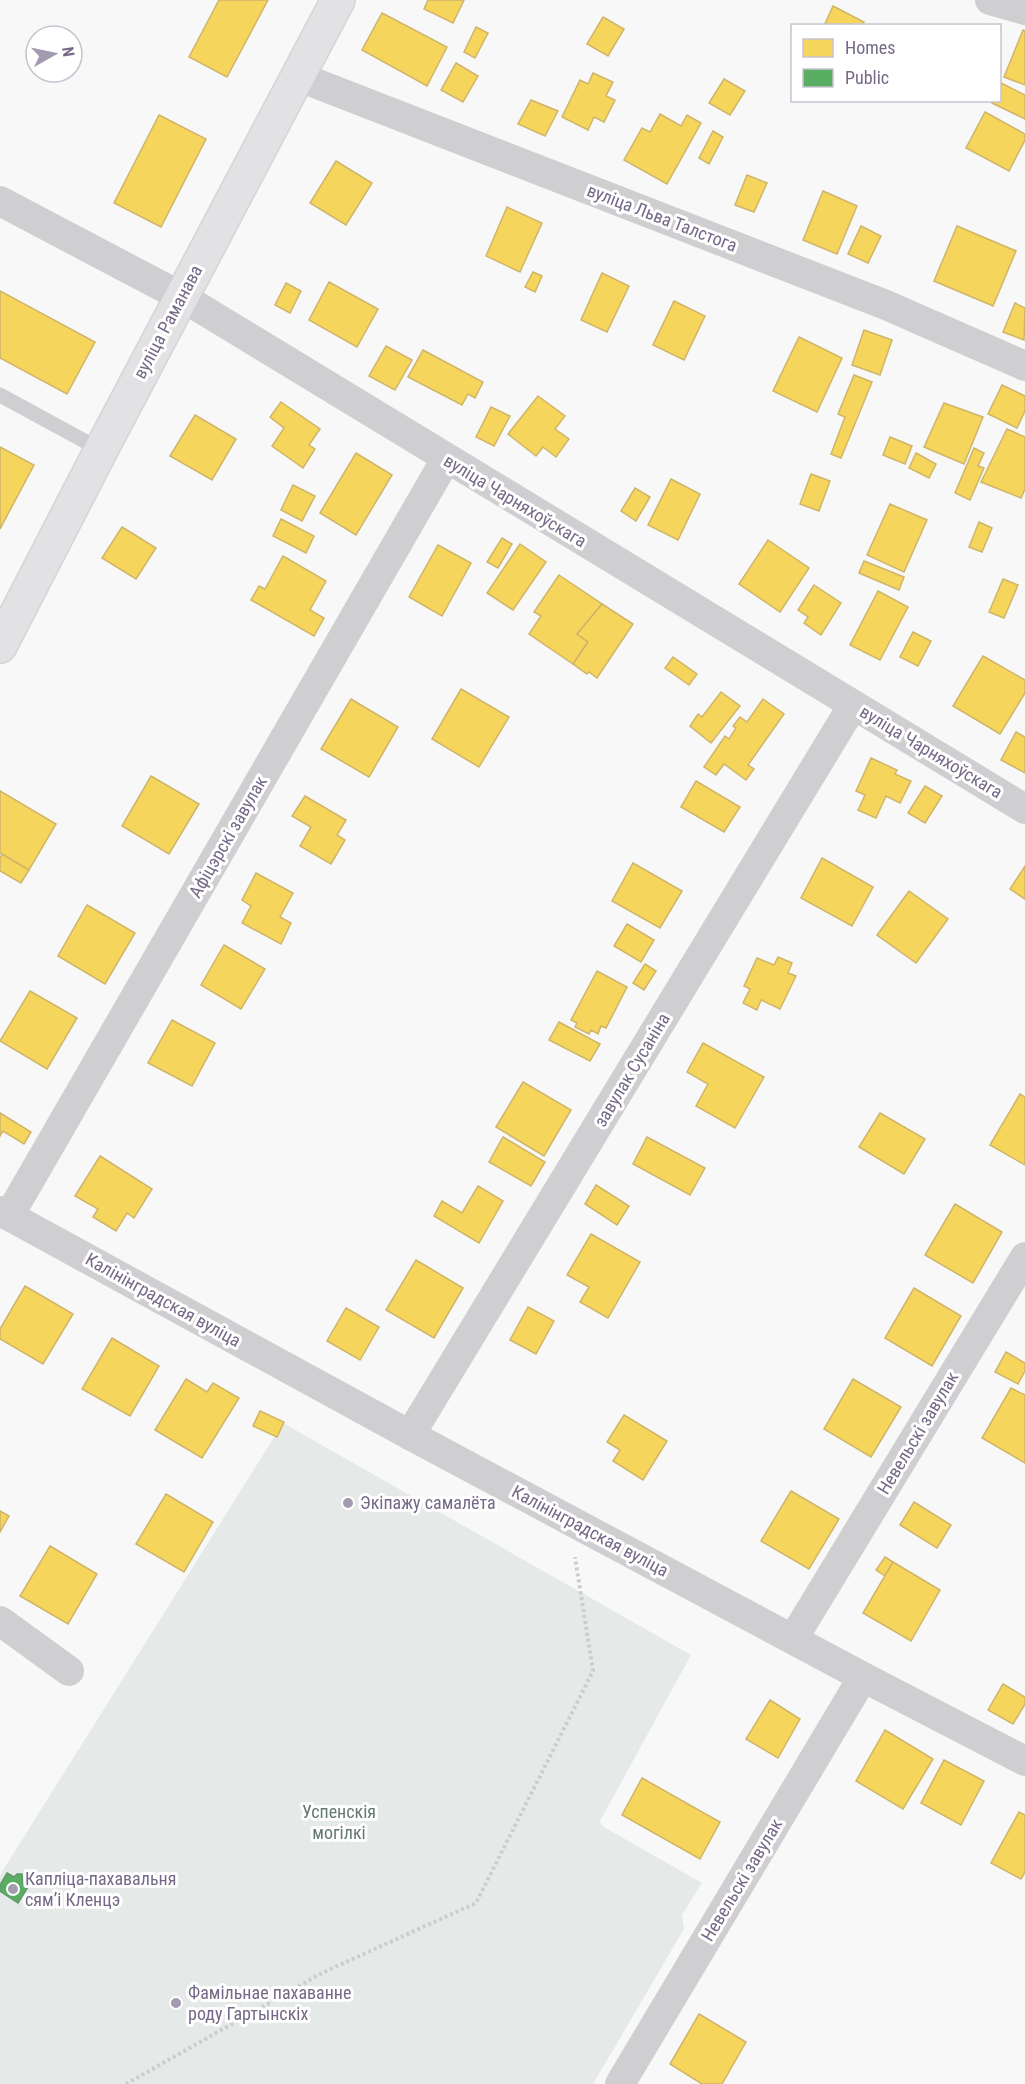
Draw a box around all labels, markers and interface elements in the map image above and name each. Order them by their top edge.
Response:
north arrow [24,24,84,84]
legend [791,24,1001,102]
text: Homes [845,37,895,58]
text: N [58,45,78,58]
text: Public [845,67,889,88]
street label: вуліца Льва Талстога [584,179,740,256]
street label: вуліца Раманава [129,261,206,382]
street label: вуліца Чарняхоўскага [440,450,590,551]
street label: вуліца Чарняхоўскага [856,701,1006,802]
street label: Афіцэрскі завулак [184,772,271,901]
street label: завулак Сусаніна [589,1009,674,1130]
street label: Калінінградская вуліца [82,1248,245,1351]
street label: Невельскі завулак [873,1367,963,1498]
street label: Калінінградская вуліца [508,1480,672,1581]
place label: Экіпажу самалёта [360,1492,496,1513]
marker: Экіпажу самалёта [341,1496,355,1510]
park label: Успенскія могілкі [302,1801,376,1843]
street label: Невельскі завулак [697,1814,787,1945]
place label: Капліца-пахавальня сямʼі Кленцэ [25,1868,176,1910]
marker: Капліца-пахавальня сямʼі Кленцэ [6,1882,20,1896]
place label: Фамільнае пахаванне роду Гартынскіх [188,1982,351,2024]
marker: Фамільнае пахаванне роду Гартынскіх [169,1996,183,2010]

